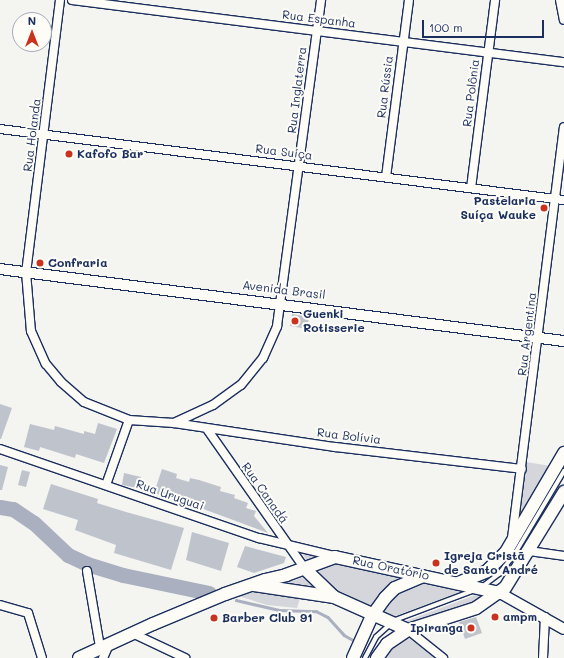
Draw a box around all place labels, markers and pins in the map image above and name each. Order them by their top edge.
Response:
place label: Kafofo Bar [77,147,143,161]
marker: Kafofo Bar [64,149,74,159]
place label: Pastelaria Suíça Wauke [460,194,536,222]
marker: Pastelaria Suíça Wauke [539,203,549,213]
place label: Confraria [48,256,108,270]
marker: Confraria [35,258,45,268]
place label: Guenki Rotisserie [303,307,365,335]
marker: Guenki Rotisserie [290,316,300,326]
place label: Igreja Cristã de Santo André [444,549,538,577]
marker: Igreja Cristã de Santo André [431,558,441,568]
place label: ampm [503,610,537,624]
place label: Barber Club 91 [222,611,313,625]
marker: ampm [490,612,500,622]
marker: Barber Club 91 [209,613,219,623]
place label: Ipiranga [410,621,463,635]
marker: Ipiranga [466,623,476,633]

